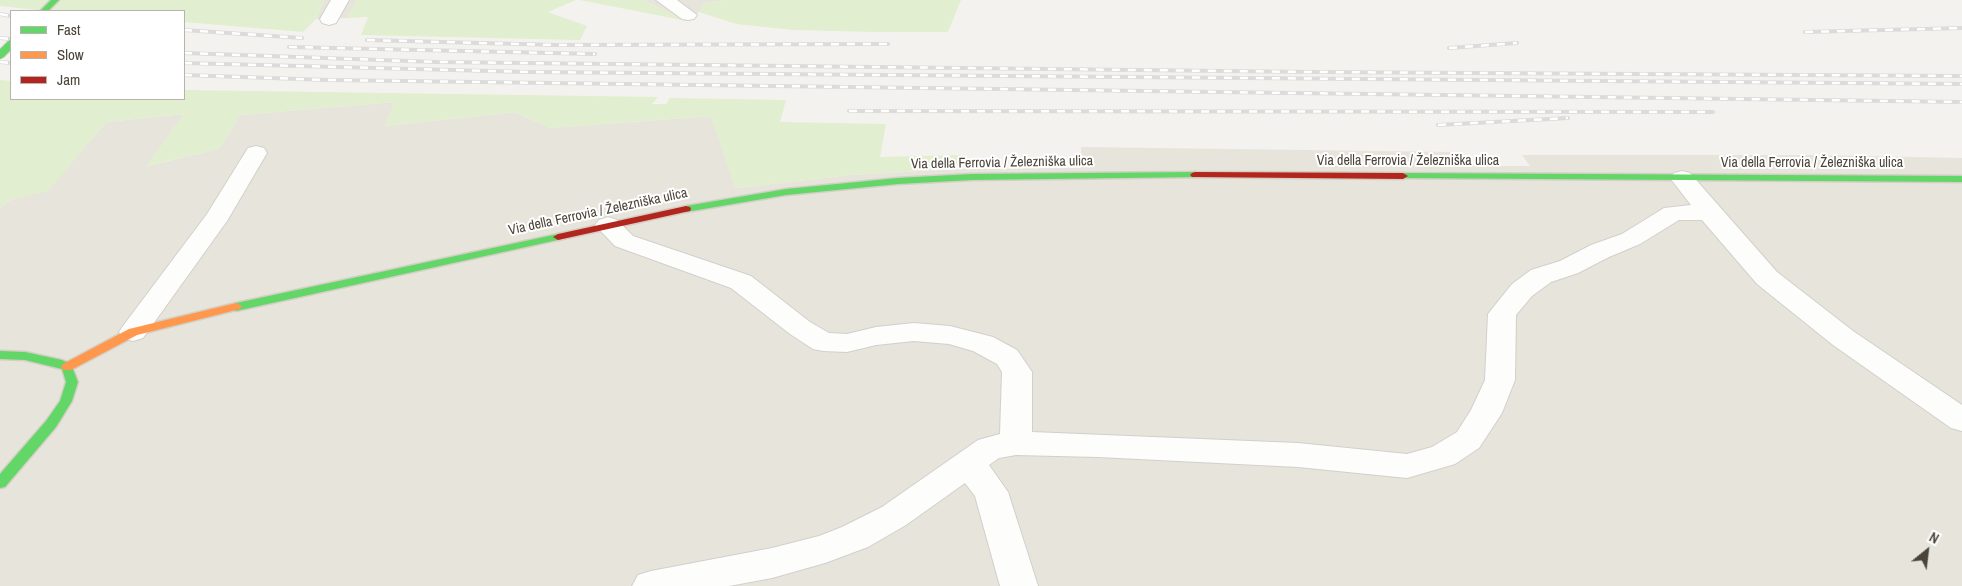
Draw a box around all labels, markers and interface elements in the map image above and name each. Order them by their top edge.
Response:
legend [10,10,185,100]
text: Fast [57,19,80,40]
text: Slow [57,44,84,65]
text: Jam [57,69,80,90]
street label: Via della Ferrovia / Železniška ulica [911,153,1093,173]
street label: Via della Ferrovia / Železniška ulica [1317,153,1499,169]
street label: Via della Ferrovia / Železniška ulica [1721,155,1903,171]
street label: Via della Ferrovia / Železniška ulica [507,185,689,239]
north arrow [1902,526,1952,576]
text: N [1926,528,1942,548]

